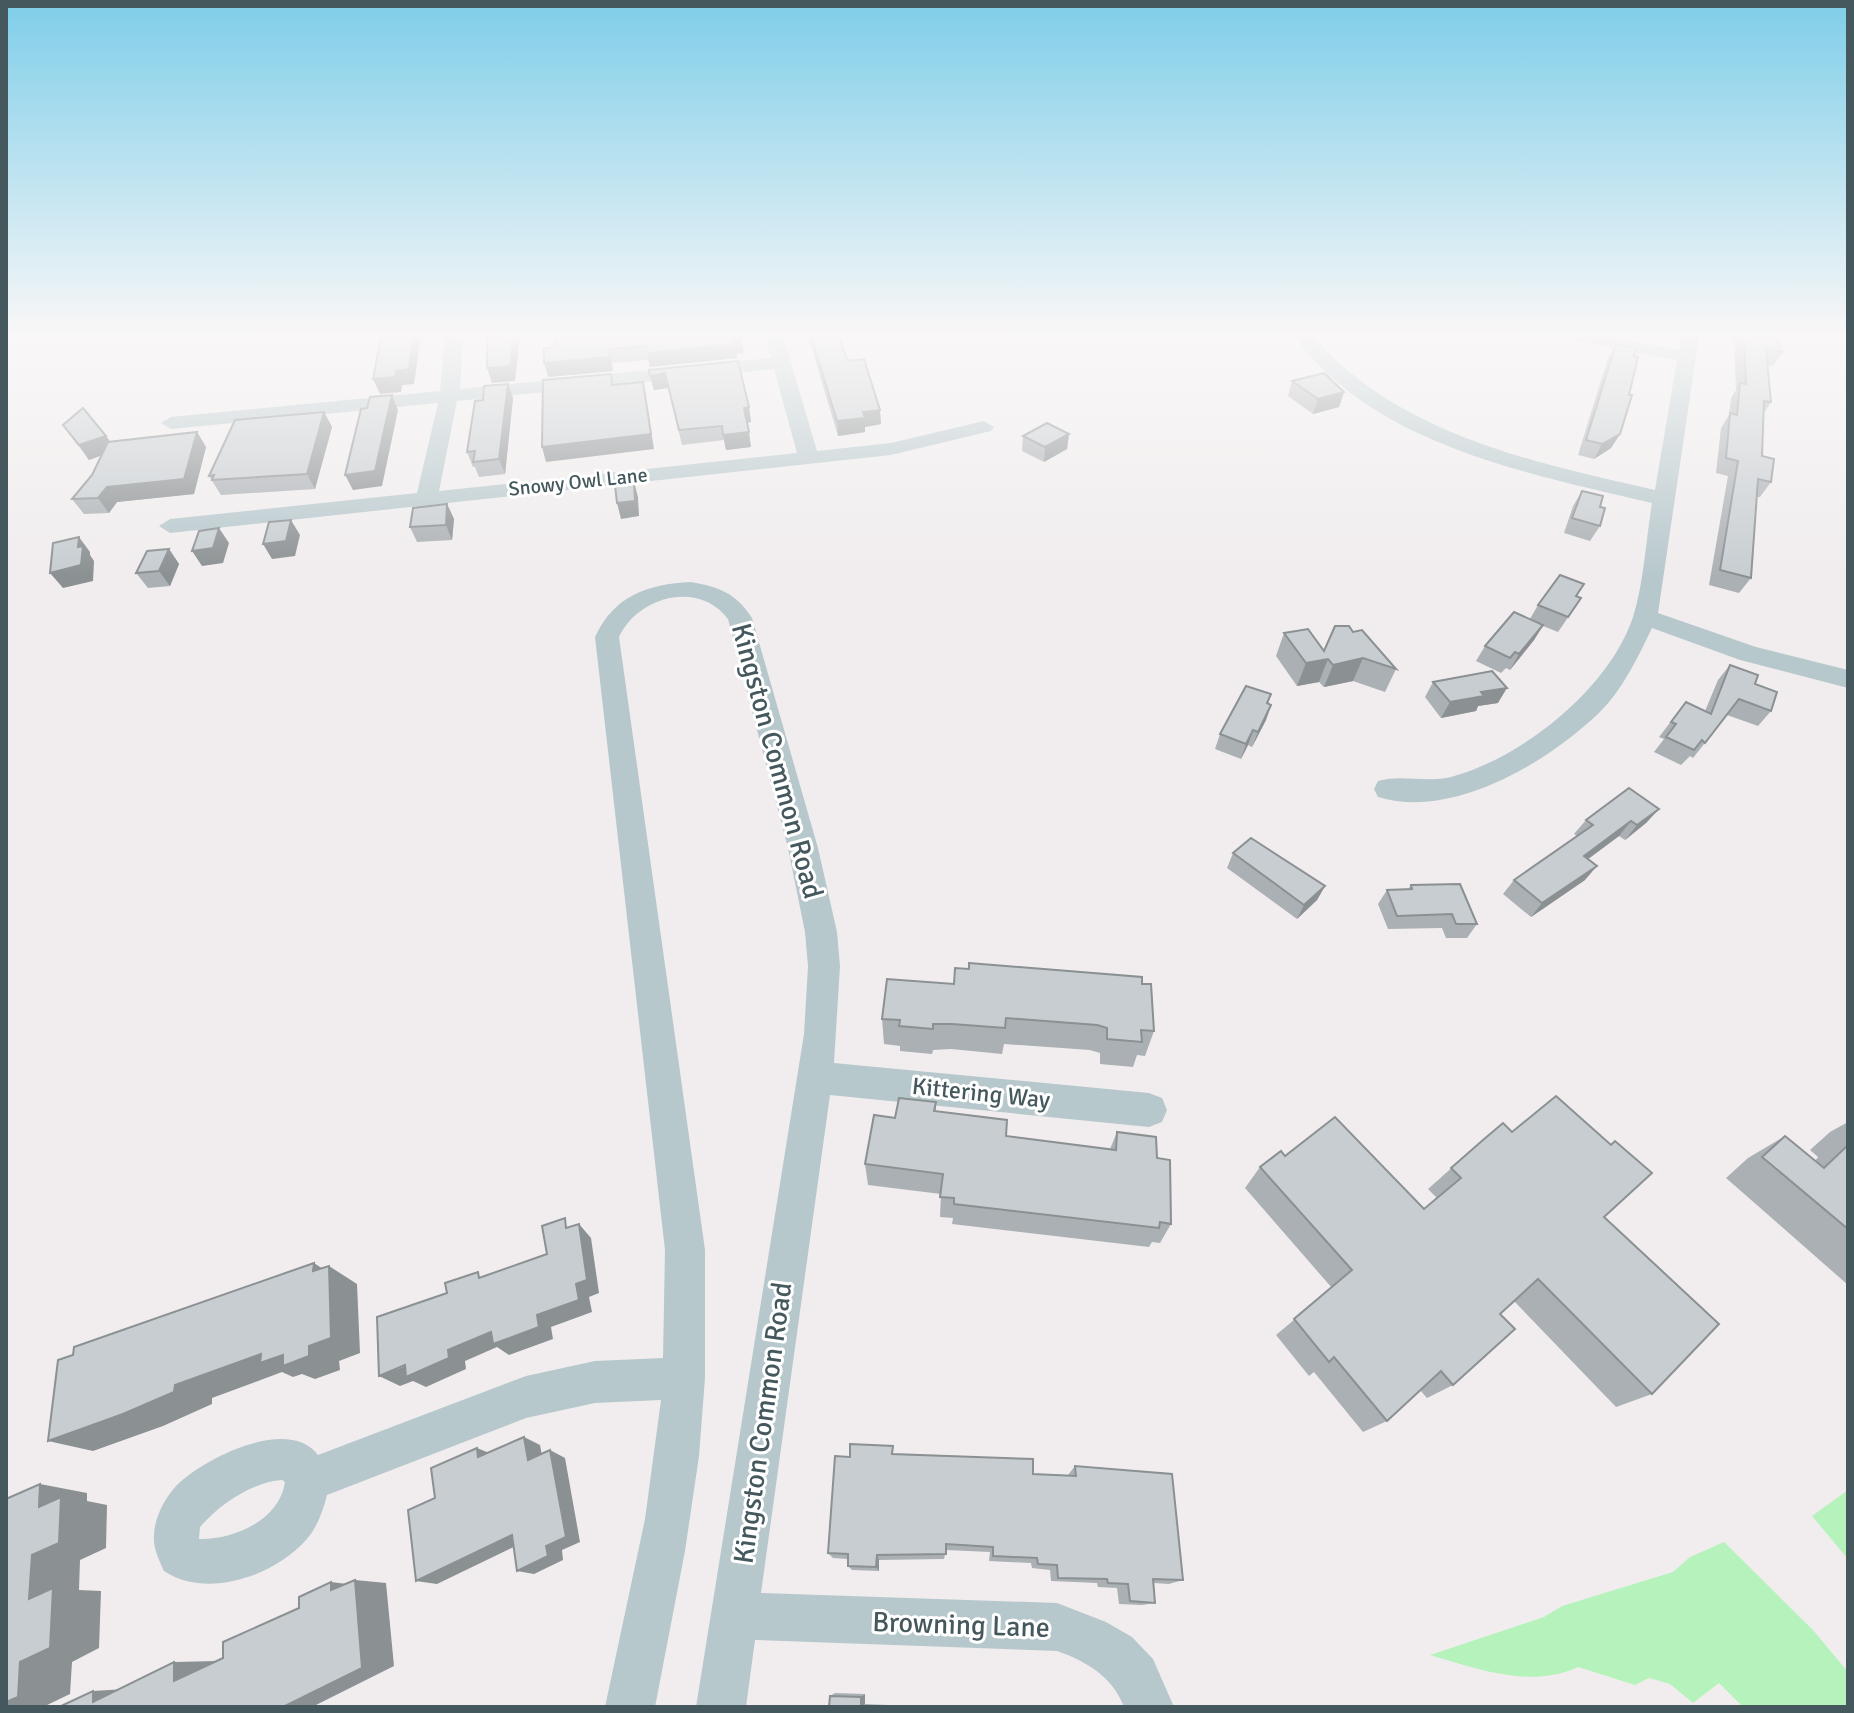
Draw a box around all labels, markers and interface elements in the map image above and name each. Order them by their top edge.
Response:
street label: Snowy Owl Lane [507,462,649,502]
street label: Kingston Common Road [724,619,830,903]
street label: Kittering Way [910,1071,1052,1115]
street label: Kingston Common Road [726,1280,800,1566]
street label: Browning Lane [872,1605,1050,1645]

